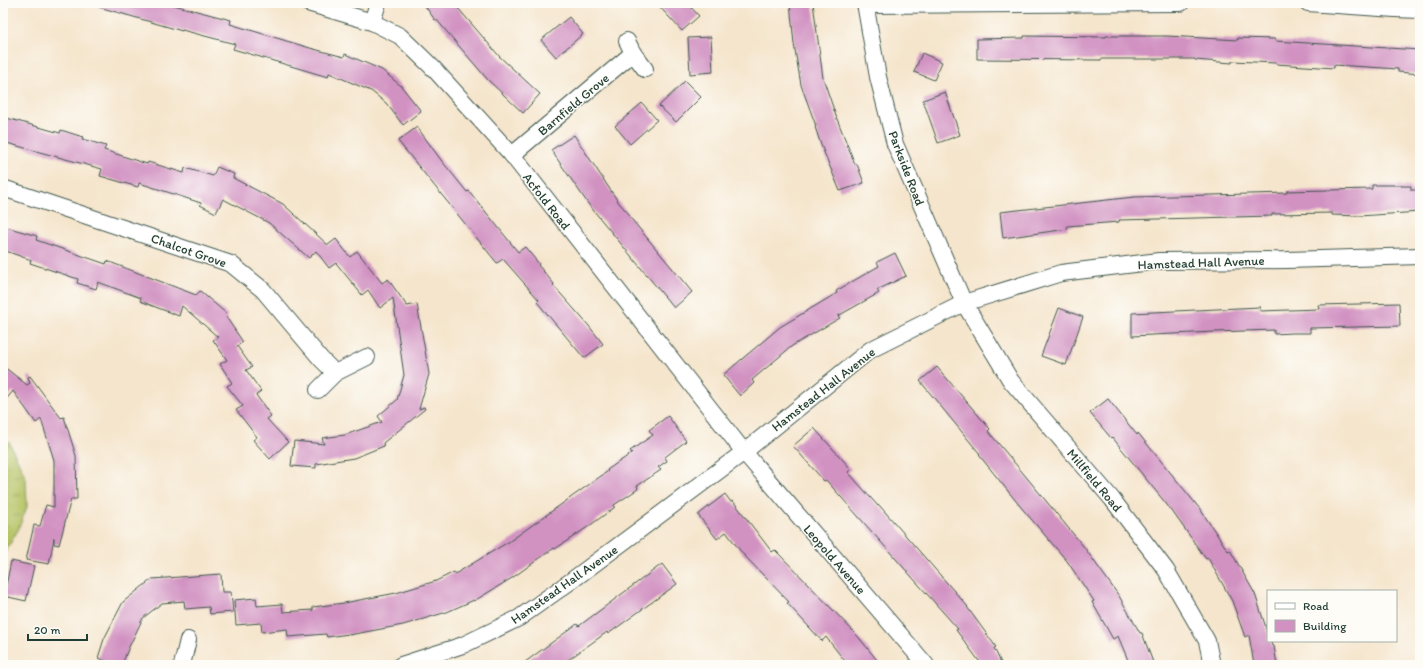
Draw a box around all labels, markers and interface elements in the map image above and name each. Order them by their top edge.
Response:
street label: Barnfield Grove [535,70,612,138]
street label: Parkside Road [885,129,928,208]
street label: Acfold Road [520,170,573,233]
street label: Chalcot Grove [149,231,229,270]
street label: Hamstead Hall Avenue [1137,253,1265,272]
street label: Hamstead Hall Avenue [769,344,878,434]
street label: Millfield Road [1064,446,1125,515]
street label: Leopold Avenue [800,522,869,597]
street label: Hamstead Hall Avenue [508,542,621,627]
legend [1267,590,1397,642]
text: Road [1303,599,1329,613]
scale bar [28,616,87,642]
text: Building [1303,619,1347,633]
text: 20 m [34,623,61,637]

